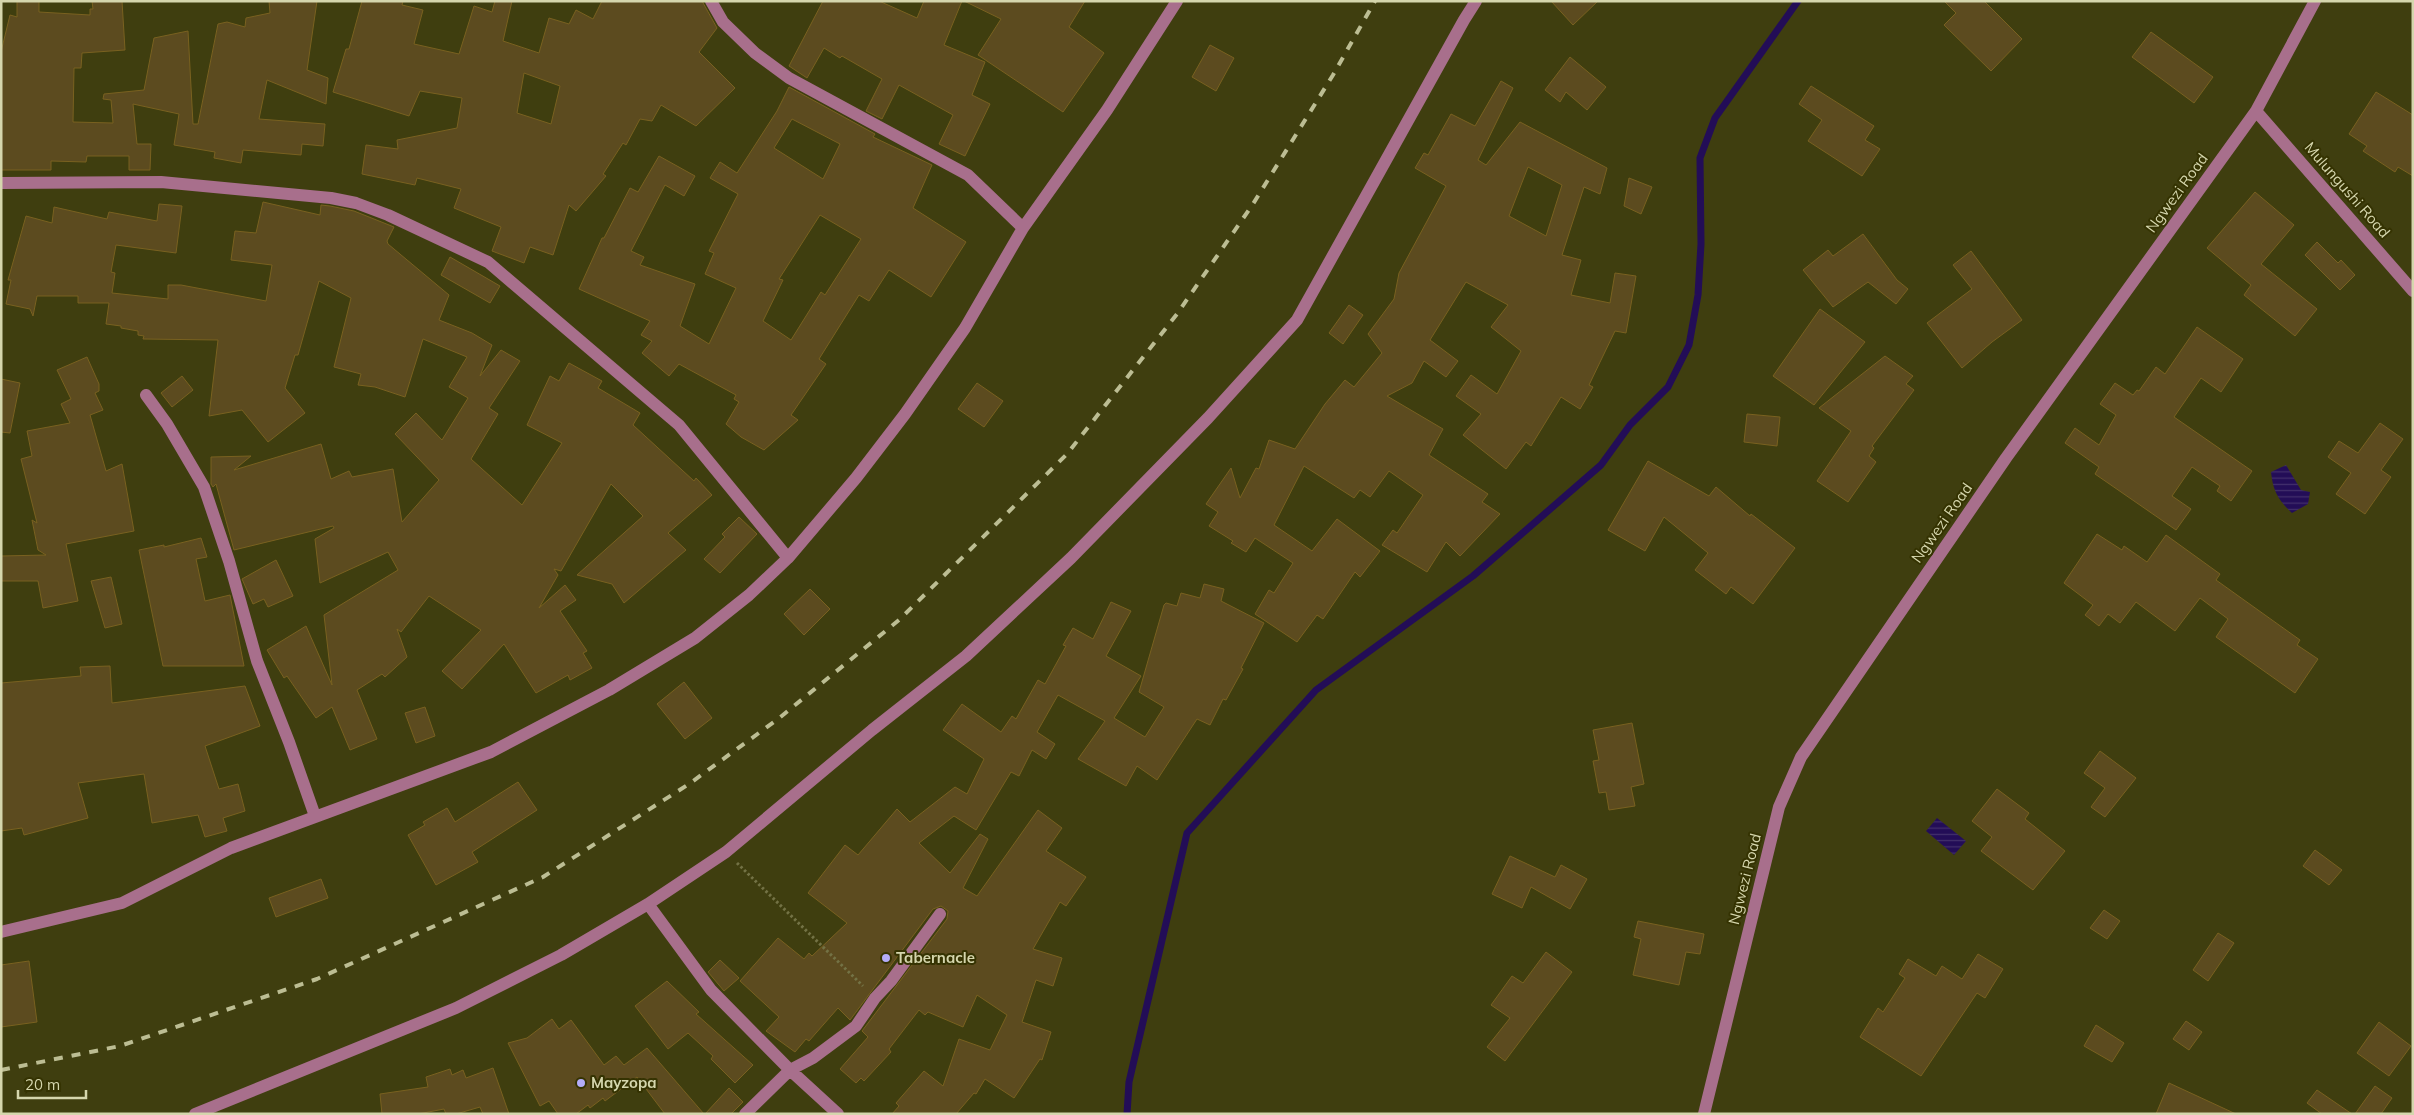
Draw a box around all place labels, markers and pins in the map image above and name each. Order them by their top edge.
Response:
place label: Tabernacle [896,948,975,967]
marker: Tabernacle [880,952,892,964]
place label: Mayzopa [591,1073,657,1092]
marker: Mayzopa [575,1077,587,1089]

